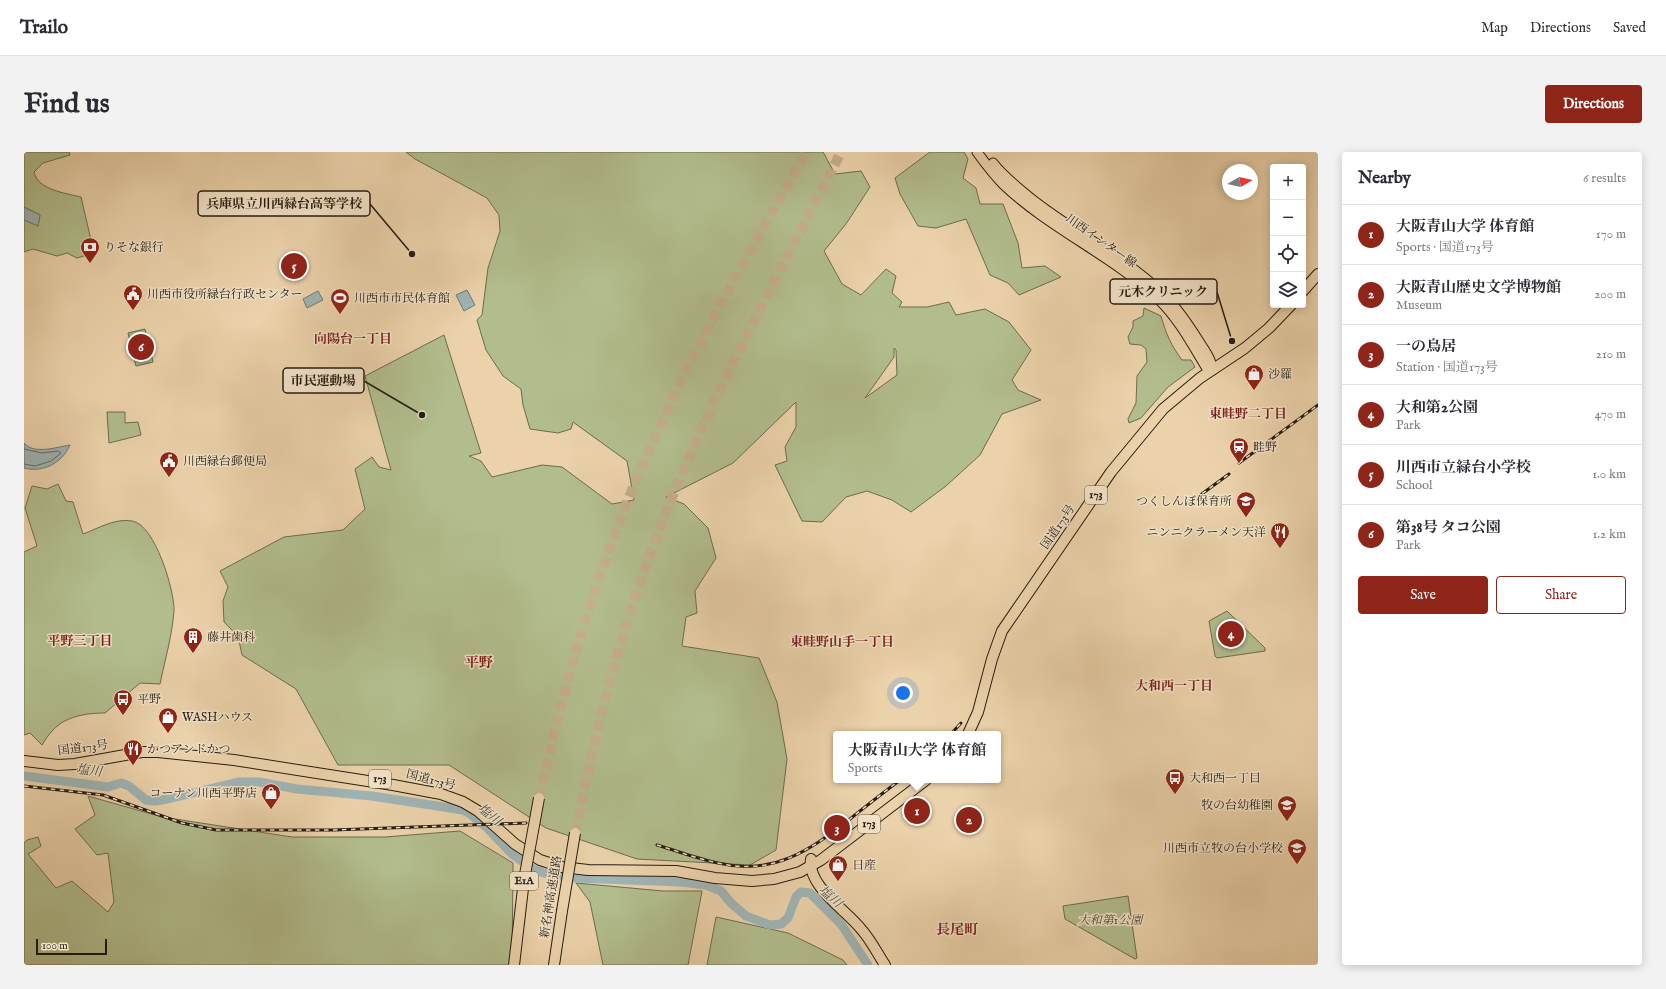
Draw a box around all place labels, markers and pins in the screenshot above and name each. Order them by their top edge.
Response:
callout: 兵庫県立川西緑台高等学校 [198,191,370,216]
bank icon: りそな銀行 [79,236,101,264]
place label: りそな銀行 [104,240,164,255]
pin: 5 [281,251,307,281]
callout: 元木クリニック [1110,279,1217,304]
public building icon: 川西市役所緑台行政センター [122,283,144,311]
place label: 川西市役所緑台行政センター [147,287,303,302]
sports icon: 川西市市民体育館 [329,287,351,315]
place label: 川西市市民体育館 [354,291,450,306]
pin: 6 [128,332,154,362]
shop icon: 沙羅 [1243,363,1265,391]
place label: 沙羅 [1268,367,1292,382]
callout: 市民運動場 [283,368,364,393]
station icon: 畦野 [1228,436,1250,464]
place label: 畦野 [1253,440,1277,455]
public building icon: 川西緑台郵便局 [158,450,180,478]
place label: 川西緑台郵便局 [183,454,267,469]
school or university icon: つくしんぼ保育所 [1235,490,1257,518]
place label: つくしんぼ保育所 [1136,494,1232,509]
restaurant icon: ニンニクラーメン天洋 [1269,521,1291,549]
place label: ニンニクラーメン天洋 [1147,525,1266,540]
pin: 4 [1218,619,1244,649]
building icon: 藤井歯科 [182,626,204,654]
place label: 藤井歯科 [207,630,255,645]
bus stop icon: 平野 [112,688,134,716]
place label: 平野 [137,692,161,707]
shop icon: WASHハウス [157,706,179,734]
place label: WASHハウス [182,710,253,725]
restaurant icon: かつアンドかつ [122,738,144,766]
place label: かつアンドかつ [147,742,231,757]
bus stop icon: 大和西一丁目 [1164,767,1186,795]
place label: 大和西一丁目 [1189,771,1261,786]
shop icon: コーナン川西平野店 [260,782,282,810]
place label: コーナン川西平野店 [150,786,257,801]
school or university icon: 牧の台幼稚園 [1276,794,1298,822]
pin: 1 [904,796,930,826]
place label: 牧の台幼稚園 [1201,798,1273,813]
pin: 2 [956,805,982,835]
pin: 3 [824,813,850,843]
school or university icon: 川西市立牧の台小学校 [1286,837,1308,865]
place label: 川西市立牧の台小学校 [1163,841,1283,856]
shop icon: 日産 [827,854,849,882]
place label: 日産 [852,858,876,873]

